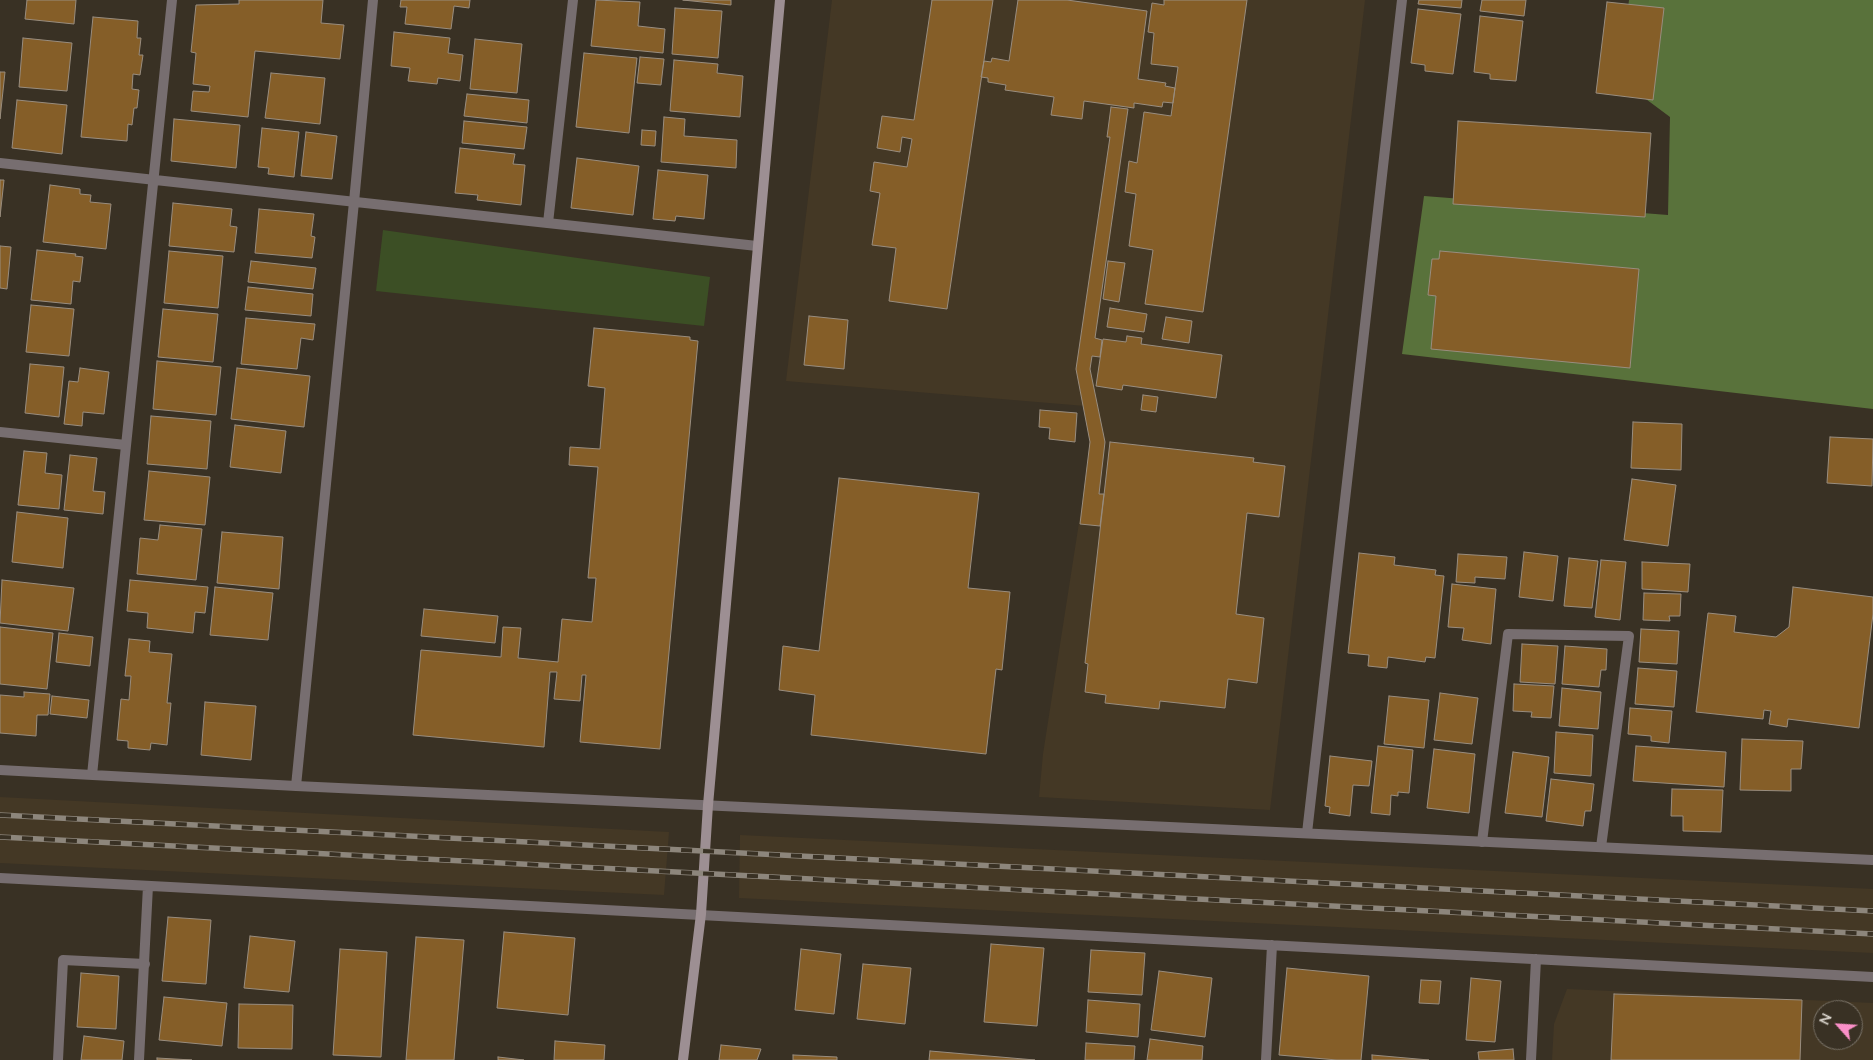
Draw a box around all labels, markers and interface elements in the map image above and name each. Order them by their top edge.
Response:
north arrow [1813,1000,1863,1050]
text: N [1815,1010,1835,1027]

